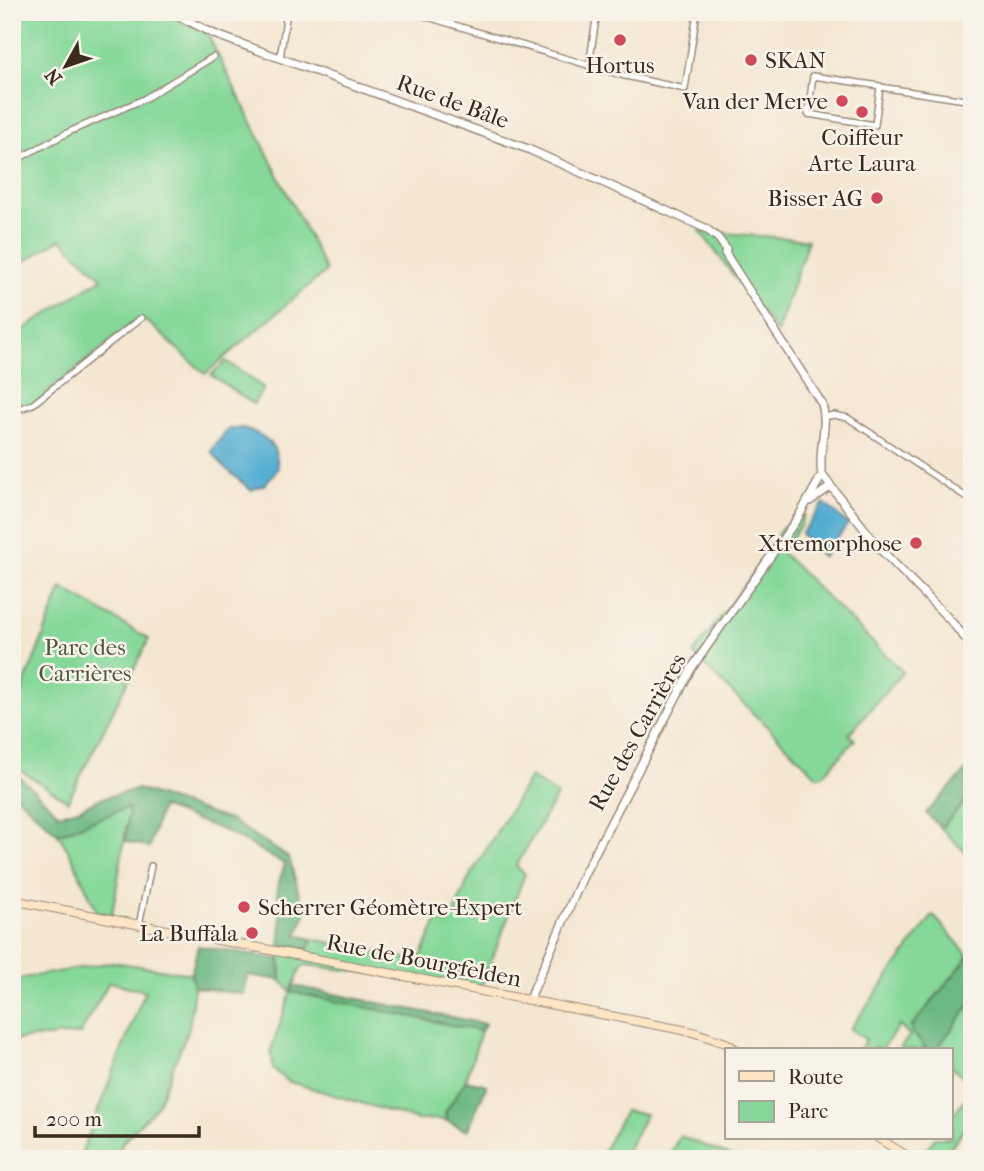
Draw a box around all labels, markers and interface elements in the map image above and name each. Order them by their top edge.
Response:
north arrow [32,32,102,102]
marker: Hortus [612,32,628,48]
place label: SKAN [765,47,826,74]
place label: Hortus [585,52,655,79]
marker: SKAN [743,52,759,68]
text: N [40,63,67,89]
street label: Rue de Bâle [393,69,513,134]
place label: Van der Merve [682,88,828,115]
marker: Van der Merve [834,93,850,109]
marker: Coiffeur Arte Laura [854,104,870,120]
place label: Coiffeur Arte Laura [807,124,916,177]
place label: Bisser AG [768,185,863,212]
marker: Bisser AG [869,190,885,206]
place label: Xtremorphose [758,530,902,557]
marker: Xtremorphose [908,535,924,551]
park label: Parc des Carrières [38,634,132,687]
street label: Rue des Carrières [583,649,692,816]
place label: Scherrer Géomètre-Expert [258,894,522,921]
marker: Scherrer Géomètre-Expert [236,899,252,915]
place label: La Buffala [139,920,238,947]
marker: La Buffala [244,925,260,941]
street label: Rue de Bourgfelden [324,928,524,993]
legend [725,1048,953,1140]
text: Route [788,1065,843,1089]
scale bar [35,1094,200,1138]
text: Parc [788,1099,828,1123]
text: 200 m [46,1107,102,1131]

